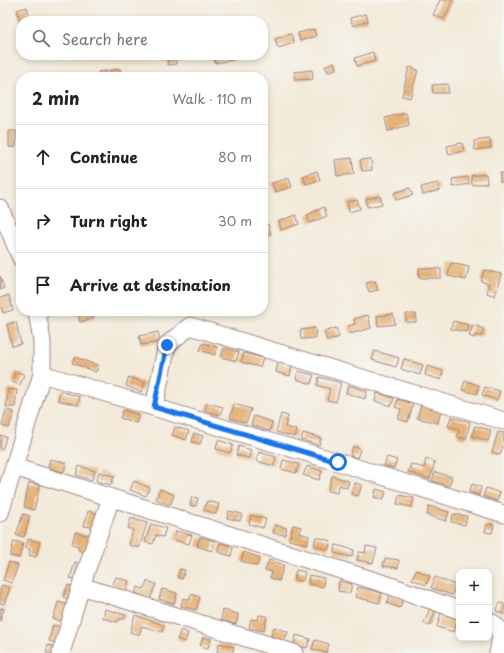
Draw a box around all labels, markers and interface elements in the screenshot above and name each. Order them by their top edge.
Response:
search box [16,16,268,60]
icon: search [30,27,52,49]
text: Search here [62,27,148,50]
text: 2 min [32,85,79,111]
text: Walk · 110 m [173,89,252,108]
text: Continue [70,145,138,168]
icon: ahead [32,146,54,168]
text: 80 m [218,147,252,166]
text: Turn right [70,209,147,232]
icon: right [32,210,54,232]
text: 30 m [218,211,252,230]
text: Arrive at destination [70,273,231,296]
icon: arrive [32,274,54,296]
route end [158,336,176,354]
route start [329,453,347,471]
map controls [456,569,492,641]
button: + [456,569,492,605]
button: − [456,605,492,641]

